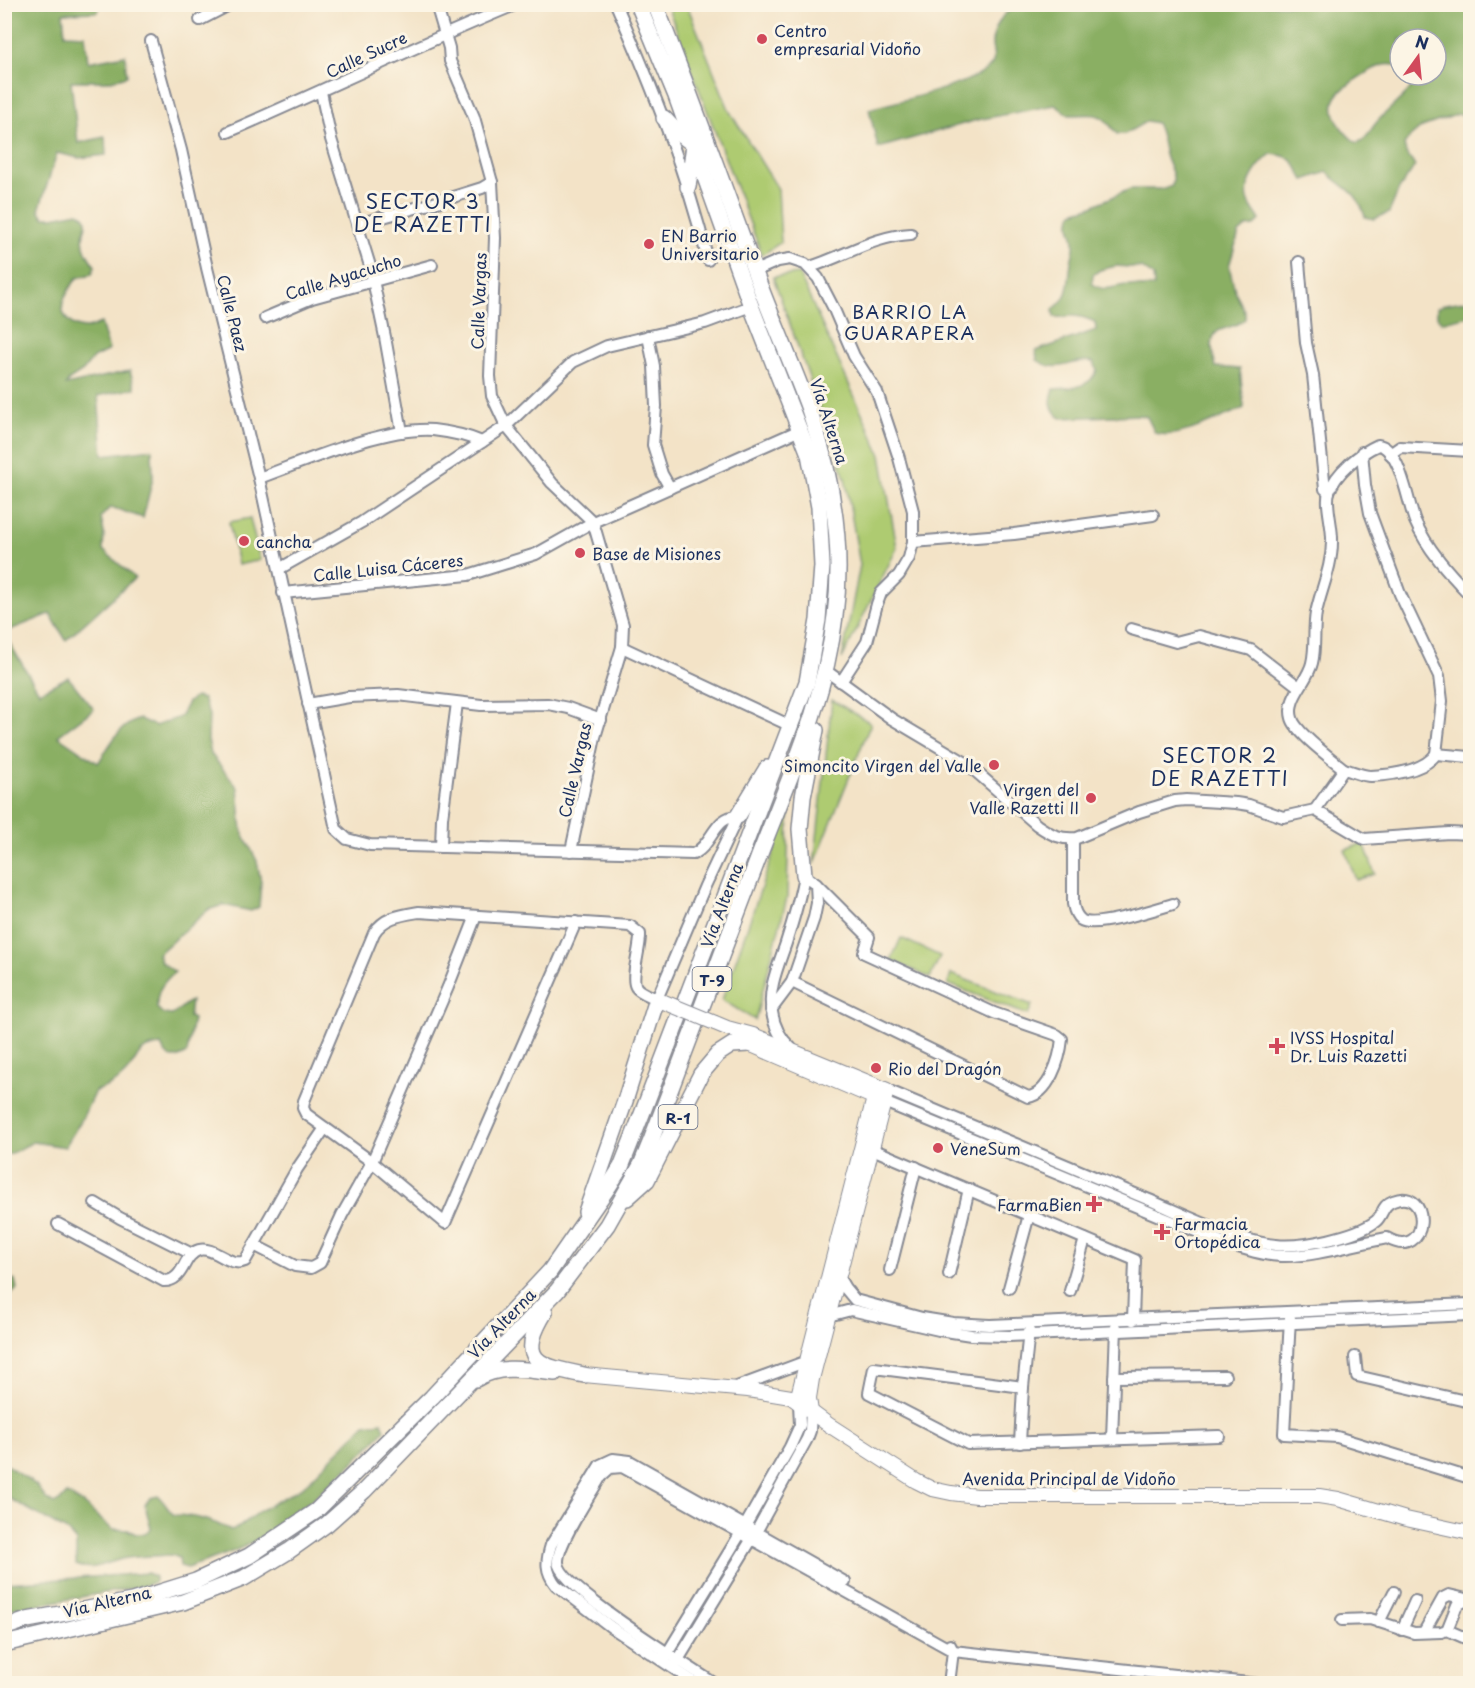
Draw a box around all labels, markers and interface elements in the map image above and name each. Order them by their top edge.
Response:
place label: Centro empresarial Vidoño [774,18,921,60]
street label: Calle Sucre [321,25,411,83]
north arrow [1388,27,1448,87]
text: N [1413,28,1431,55]
marker: Centro empresarial Vidoño [755,32,769,46]
district label: SECTOR 3 DE RAZETTI [354,186,492,239]
place label: EN Barrio Universitario [661,223,759,265]
marker: EN Barrio Universitario [642,237,656,251]
street label: Calle Ayacucho [282,247,404,305]
street label: Calle Vargas [464,252,492,350]
street label: Calle Paez [212,272,254,355]
district label: BARRIO LA GUARAPERA [844,298,976,346]
street label: Vía Alterna [805,375,855,467]
place label: cancha [256,529,311,553]
marker: cancha [237,534,251,548]
place label: Base de Misiones [592,541,721,565]
marker: Base de Misiones [573,546,587,560]
street label: Calle Luisa Cáceres [312,547,464,587]
street label: Calle Vargas [551,720,597,820]
district label: SECTOR 2 DE RAZETTI [1151,740,1289,793]
place label: Simoncito Virgen del Valle [784,753,982,777]
marker: Simoncito Virgen del Valle [987,758,1001,772]
place label: Virgen del Valle Razetti II [969,777,1079,819]
marker: Virgen del Valle Razetti II [1084,791,1098,805]
street label: Vía Alterna [694,859,748,951]
road number: T-9 [692,967,732,991]
place label: IVSS Hospital Dr. Luis Razetti [1290,1025,1407,1067]
marker: IVSS Hospital Dr. Luis Razetti [1268,1037,1286,1055]
place label: Rio del Dragón [888,1056,1002,1080]
marker: Rio del Dragón [869,1061,883,1075]
road number: R-1 [658,1105,698,1129]
place label: VeneSum [950,1136,1021,1160]
marker: VeneSum [931,1141,945,1155]
place label: FarmaBien [997,1192,1082,1216]
marker: FarmaBien [1087,1197,1101,1211]
place label: Farmacia Ortopédica [1174,1211,1260,1253]
marker: Farmacia Ortopédica [1155,1225,1169,1239]
street label: Vía Alterna [461,1283,541,1363]
street label: Avenida Principal de Vidoño [962,1466,1176,1490]
street label: Vía Alterna [61,1579,153,1623]

